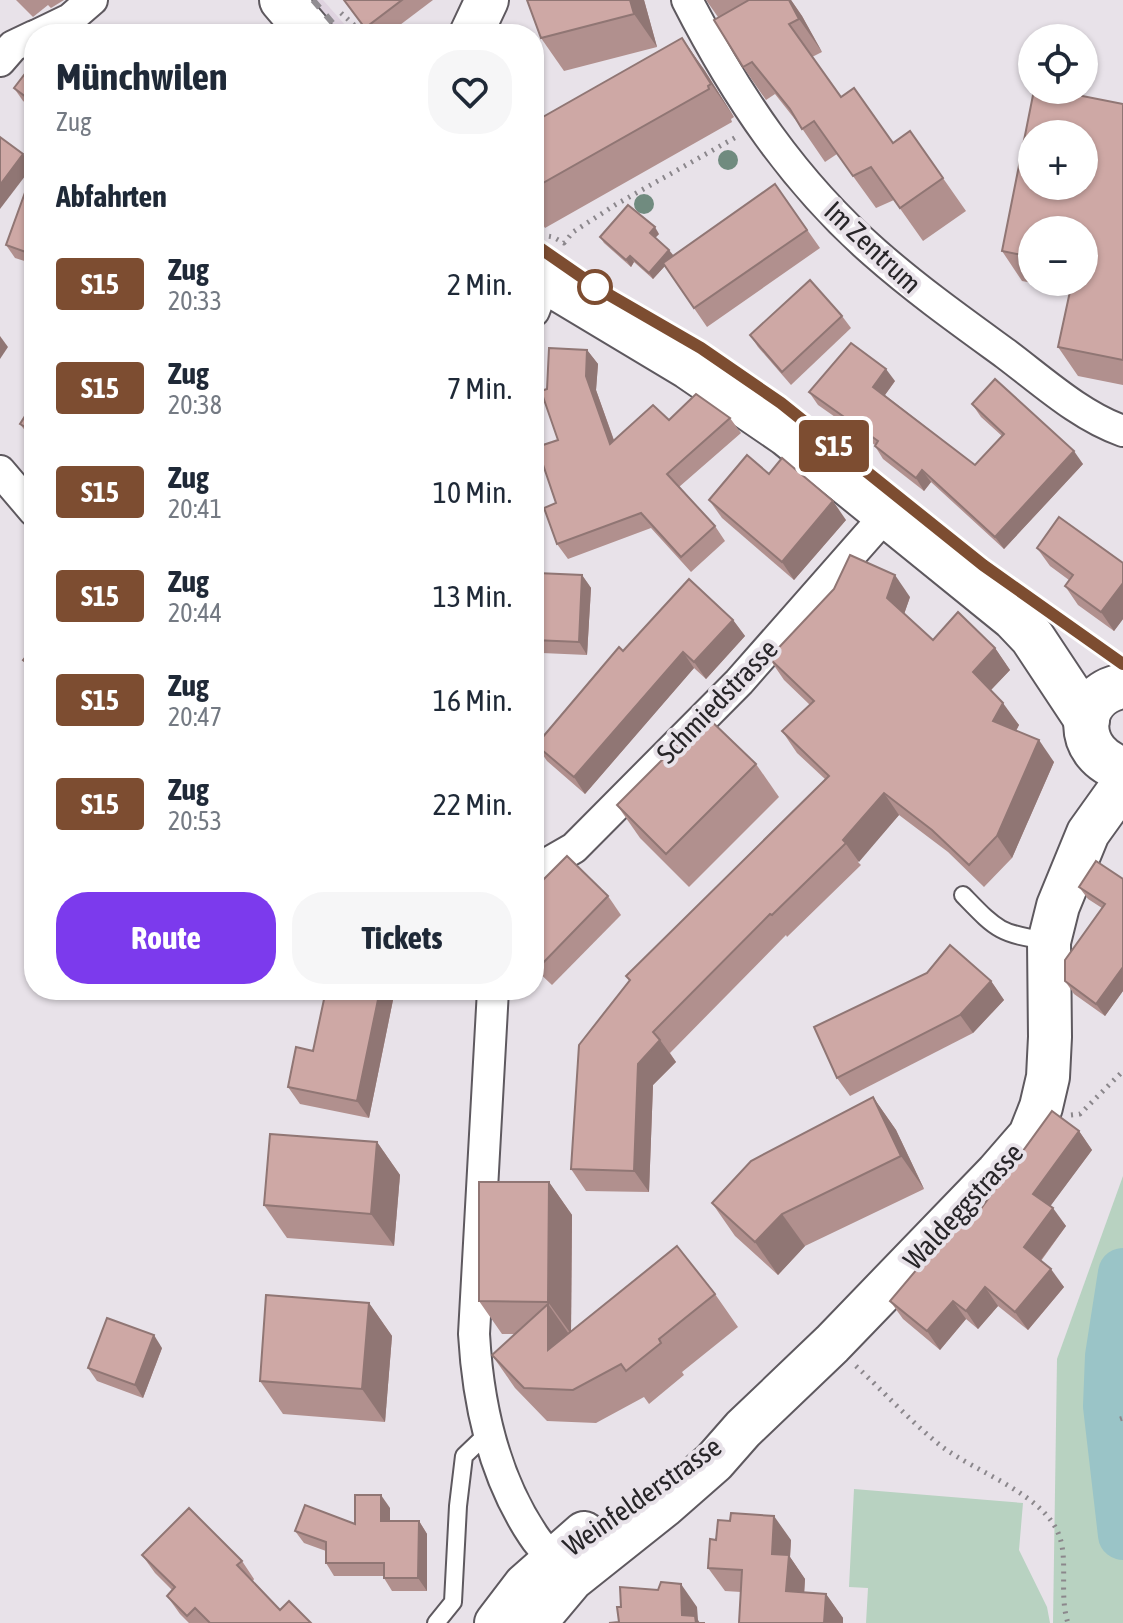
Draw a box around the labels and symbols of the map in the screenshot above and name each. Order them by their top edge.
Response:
street label: Im Zentrum [818,194,928,300]
unlabelled marker [578,270,612,304]
line badge: S15 [788,420,880,472]
street label: Schmiedstrasse [650,633,784,769]
street label: Waldeggstrasse [897,1136,1029,1276]
street label: Weinfelderstrasse [557,1430,727,1562]

